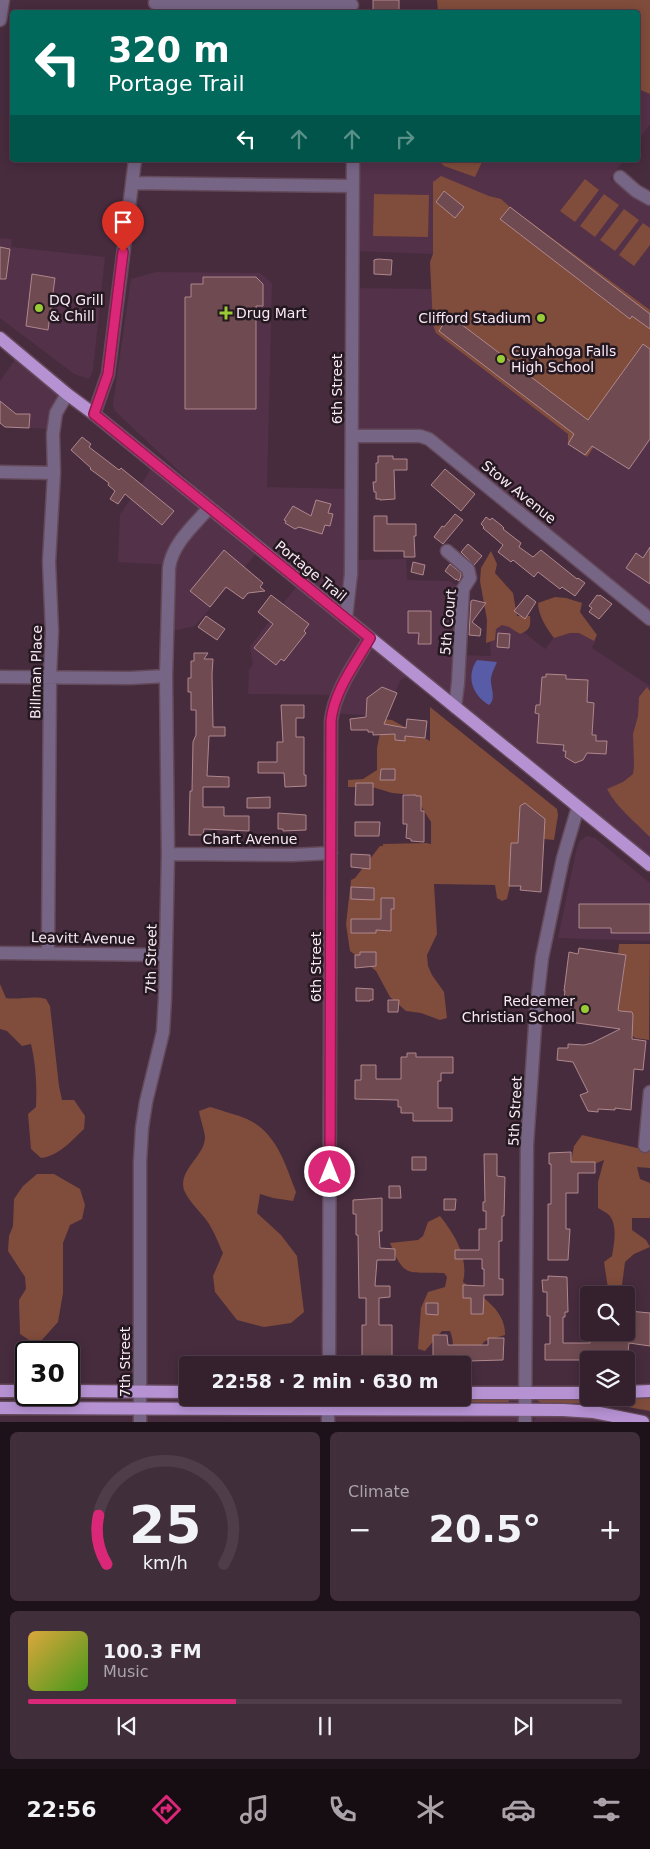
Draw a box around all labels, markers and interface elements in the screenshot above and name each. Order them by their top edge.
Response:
icon: left [25,30,90,95]
text: 320 m [108,30,230,70]
text: Portage Trail [108,71,245,96]
icon: left [232,125,260,153]
icon: ahead [285,125,313,153]
icon: ahead [338,125,366,153]
icon: right [391,125,419,153]
pin [102,201,144,252]
icon: arrive [109,208,137,236]
place label: DQ Grill & Chill [49,292,104,324]
marker: DQ Grill & Chill [33,302,45,314]
place label: Drug Mart [236,305,307,321]
marker: Drug Mart [220,307,232,319]
place label: Clifford Stadium [418,310,531,326]
marker: Clifford Stadium [535,312,547,324]
place label: Cuyahoga Falls High School [511,343,616,375]
street label: 6th Street [329,353,345,424]
marker: Cuyahoga Falls High School [495,353,507,365]
street label: Stow Avenue [479,457,559,527]
street label: Portage Trail [272,537,350,605]
street label: 5th Court [437,588,459,656]
street label: Billman Place [27,625,45,719]
street label: Chart Avenue [203,831,297,847]
street label: 7th Street [142,923,160,994]
street label: Leavitt Avenue [31,929,135,947]
street label: 6th Street [308,931,324,1002]
place label: Redeemer Christian School [462,993,575,1025]
marker: Redeemer Christian School [579,1003,591,1015]
street label: 5th Street [505,1075,525,1147]
position arrow [303,1145,355,1197]
map controls [580,1286,635,1406]
button: search [580,1286,635,1341]
street label: 7th Street [117,1326,133,1397]
speed limit sign: 30 [15,1341,80,1406]
button: layers [580,1351,635,1406]
text: 22:58 · 2 min · 630 m [211,1370,439,1392]
text: Climate [348,1482,410,1501]
text: 25 [129,1495,201,1555]
text: 20.5° [429,1507,541,1551]
text: − [348,1513,371,1546]
text: + [599,1513,622,1546]
text: km/h [142,1552,188,1573]
text: 100.3 FM [103,1640,202,1662]
text: Music [103,1662,149,1681]
icon: previous [113,1712,141,1740]
icon: pause [311,1712,339,1740]
icon: next [509,1712,537,1740]
icon: directions [149,1792,184,1827]
icon: music [237,1792,272,1827]
icon: phone [325,1792,360,1827]
icon: climate [413,1792,448,1827]
icon: car [501,1792,536,1827]
icon: filters [589,1792,624,1827]
text: 22:56 [26,1797,96,1822]

